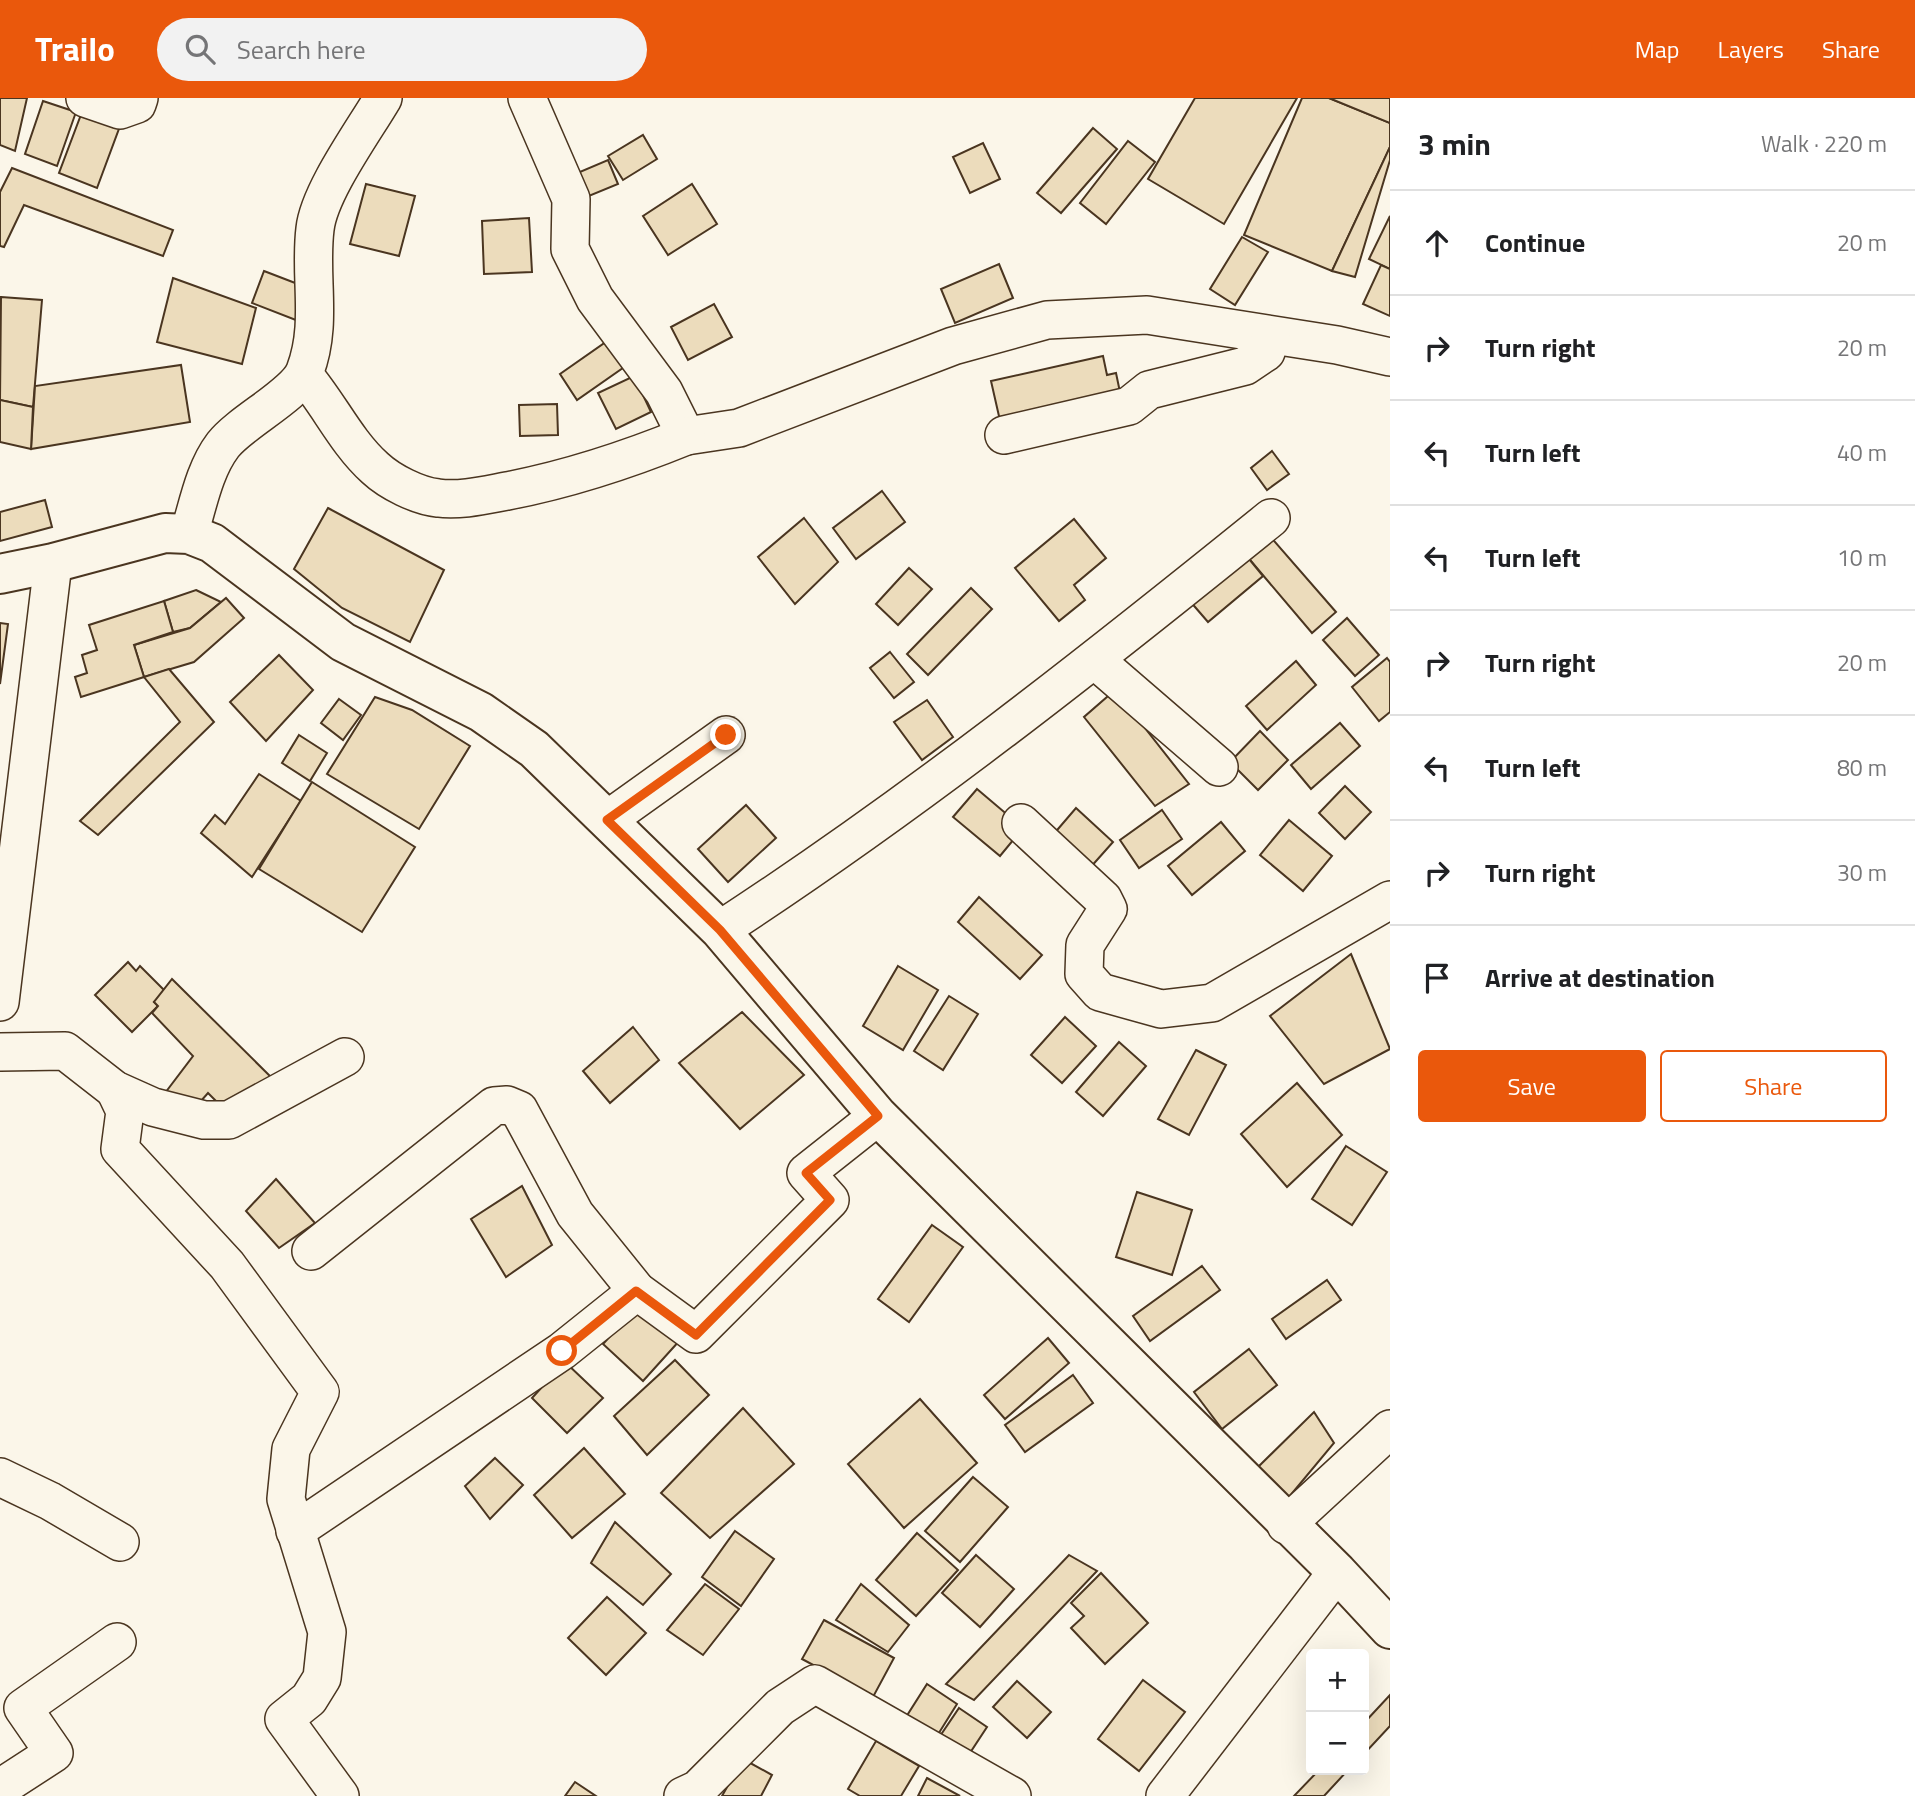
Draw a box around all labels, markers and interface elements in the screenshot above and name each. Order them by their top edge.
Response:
search box [157,18,647,81]
text: Trailo [35,24,115,74]
icon: search [181,30,219,68]
text: Search here [237,30,366,69]
text: Map [1635,31,1680,67]
text: Layers [1718,31,1784,67]
text: Share [1822,31,1880,67]
text: 3 min [1418,121,1491,167]
text: Walk · 220 m [1761,126,1887,161]
text: Continue [1485,223,1585,262]
icon: ahead [1418,224,1456,262]
text: 20 m [1837,225,1887,260]
text: Turn right [1485,328,1596,367]
icon: right [1418,329,1456,367]
text: 20 m [1837,330,1887,365]
text: Turn left [1485,433,1580,472]
icon: left [1418,434,1456,472]
text: 40 m [1837,435,1887,470]
text: Turn left [1485,538,1580,577]
icon: left [1418,539,1456,577]
text: 10 m [1837,540,1887,575]
text: Turn right [1485,643,1596,682]
icon: right [1418,644,1456,682]
text: 20 m [1837,645,1887,680]
route end [710,719,741,750]
text: Turn left [1485,748,1580,787]
icon: left [1418,749,1456,787]
text: 80 m [1837,750,1887,785]
text: Turn right [1485,853,1596,892]
icon: right [1418,854,1456,892]
text: 30 m [1837,855,1887,890]
text: Arrive at destination [1485,958,1715,997]
icon: arrive [1418,959,1456,997]
button: Save [1418,1050,1646,1122]
button: Share [1660,1050,1887,1122]
route start [546,1335,577,1366]
map controls [1306,1649,1369,1775]
button: + [1306,1649,1369,1712]
button: − [1306,1712,1369,1775]

